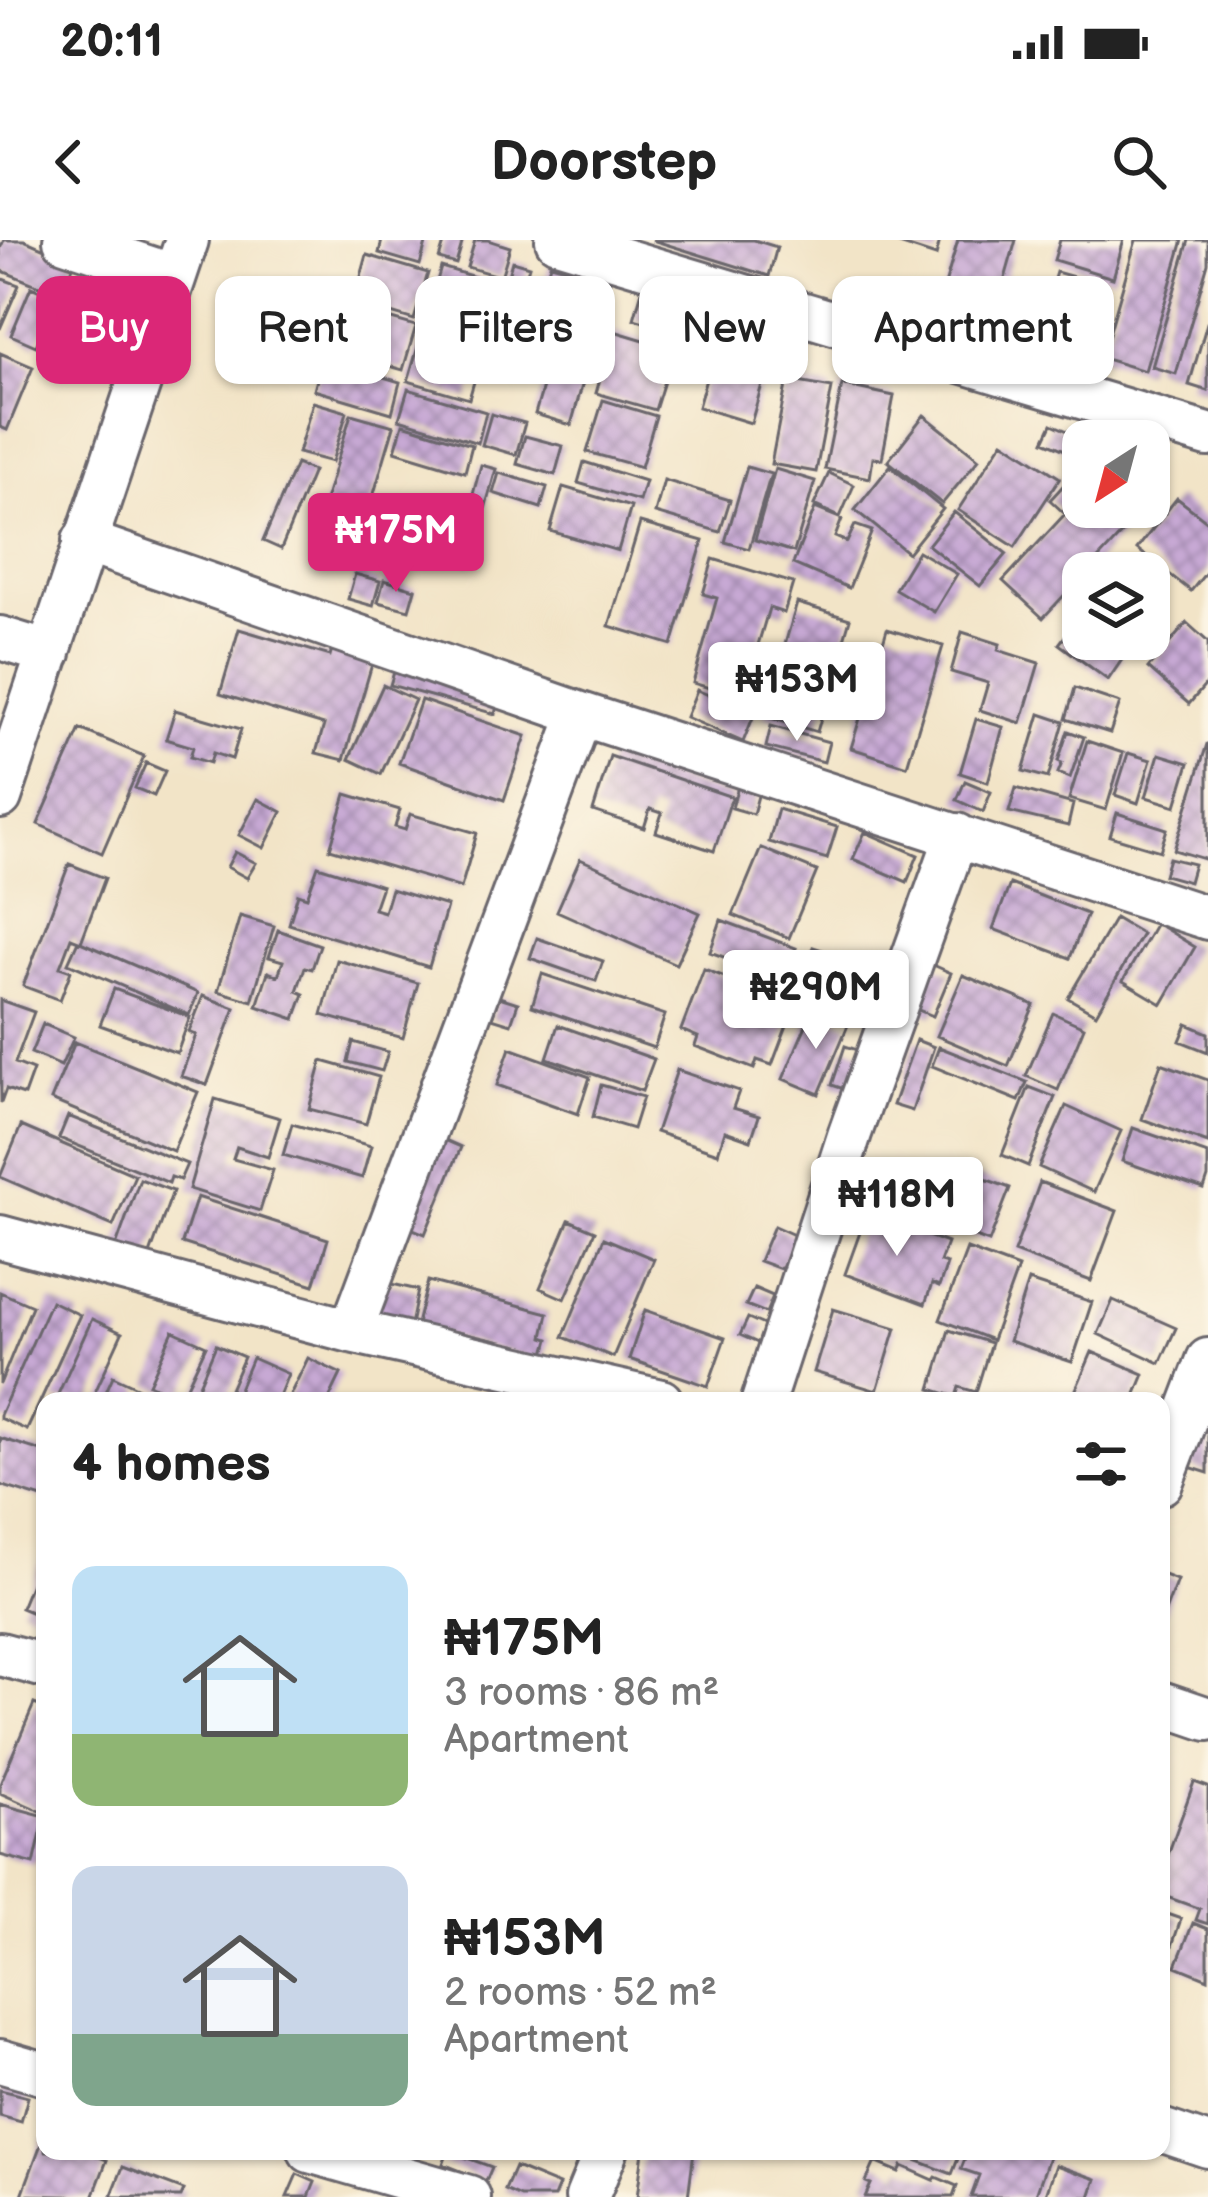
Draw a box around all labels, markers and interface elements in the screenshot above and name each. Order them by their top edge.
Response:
text: 20:11 [60,15,163,70]
icon: back [36,129,102,195]
icon: search [1106,129,1172,195]
text: Doorstep [491,130,717,195]
chip: Buy [36,276,191,384]
chip: Rent [215,276,391,384]
chip: Filters [415,276,615,384]
chip: New [639,276,808,384]
chip: Apartment [832,276,1114,384]
north arrow [1062,420,1170,528]
map controls [1062,420,1170,660]
pin: ₦175M [312,493,480,595]
text: ₦175M [335,508,457,555]
button: layers [1062,552,1170,660]
pin: ₦153M [713,642,881,744]
text: ₦153M [735,657,859,704]
pin: ₦290M [732,950,900,1052]
text: ₦290M [750,965,882,1012]
pin: ₦118M [813,1157,981,1259]
text: ₦118M [838,1172,956,1219]
icon: filters [1068,1431,1134,1497]
text: 4 homes [72,1434,271,1495]
text: ₦175M [444,1609,604,1670]
icon: home [168,1614,312,1758]
text: 3 rooms · 86 m² [444,1670,719,1717]
text: Apartment [444,1717,628,1764]
text: ₦153M [444,1909,605,1970]
icon: home [168,1914,312,2058]
text: 2 rooms · 52 m² [444,1970,717,2017]
text: Apartment [444,2017,628,2064]

